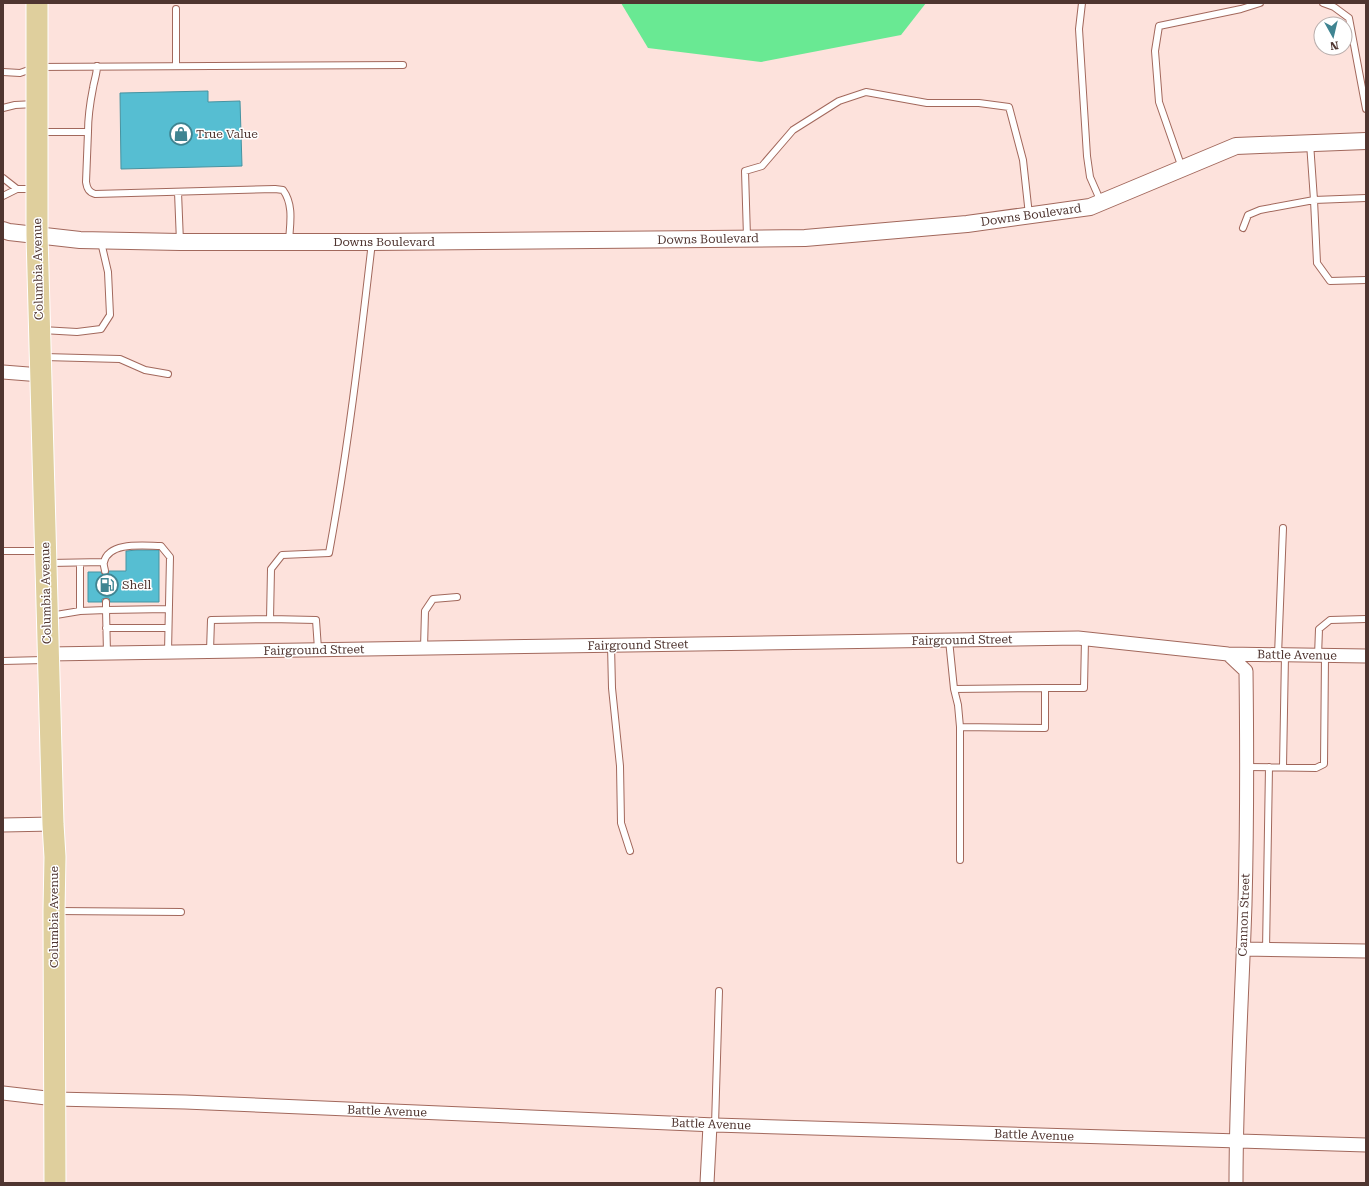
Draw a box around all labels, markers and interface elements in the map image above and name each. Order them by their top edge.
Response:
north arrow [1313,16,1353,56]
text: N [1329,38,1339,53]
shop icon: True Value [168,121,194,147]
place label: True Value [196,127,258,141]
street label: Downs Boulevard [980,201,1083,229]
street label: Columbia Avenue [30,217,46,320]
street label: Downs Boulevard [657,231,759,247]
street label: Downs Boulevard [333,235,435,249]
street label: Columbia Avenue [38,541,54,644]
fuel station icon: Shell [94,572,120,598]
place label: Shell [122,578,151,592]
street label: Fairground Street [911,632,1013,648]
street label: Fairground Street [587,637,689,653]
street label: Fairground Street [263,642,365,658]
street label: Battle Avenue [1257,647,1337,663]
street label: Columbia Avenue [47,866,61,968]
street label: Cannon Street [1236,873,1252,957]
street label: Battle Avenue [347,1103,428,1119]
street label: Battle Avenue [671,1116,752,1132]
street label: Battle Avenue [994,1127,1075,1143]

